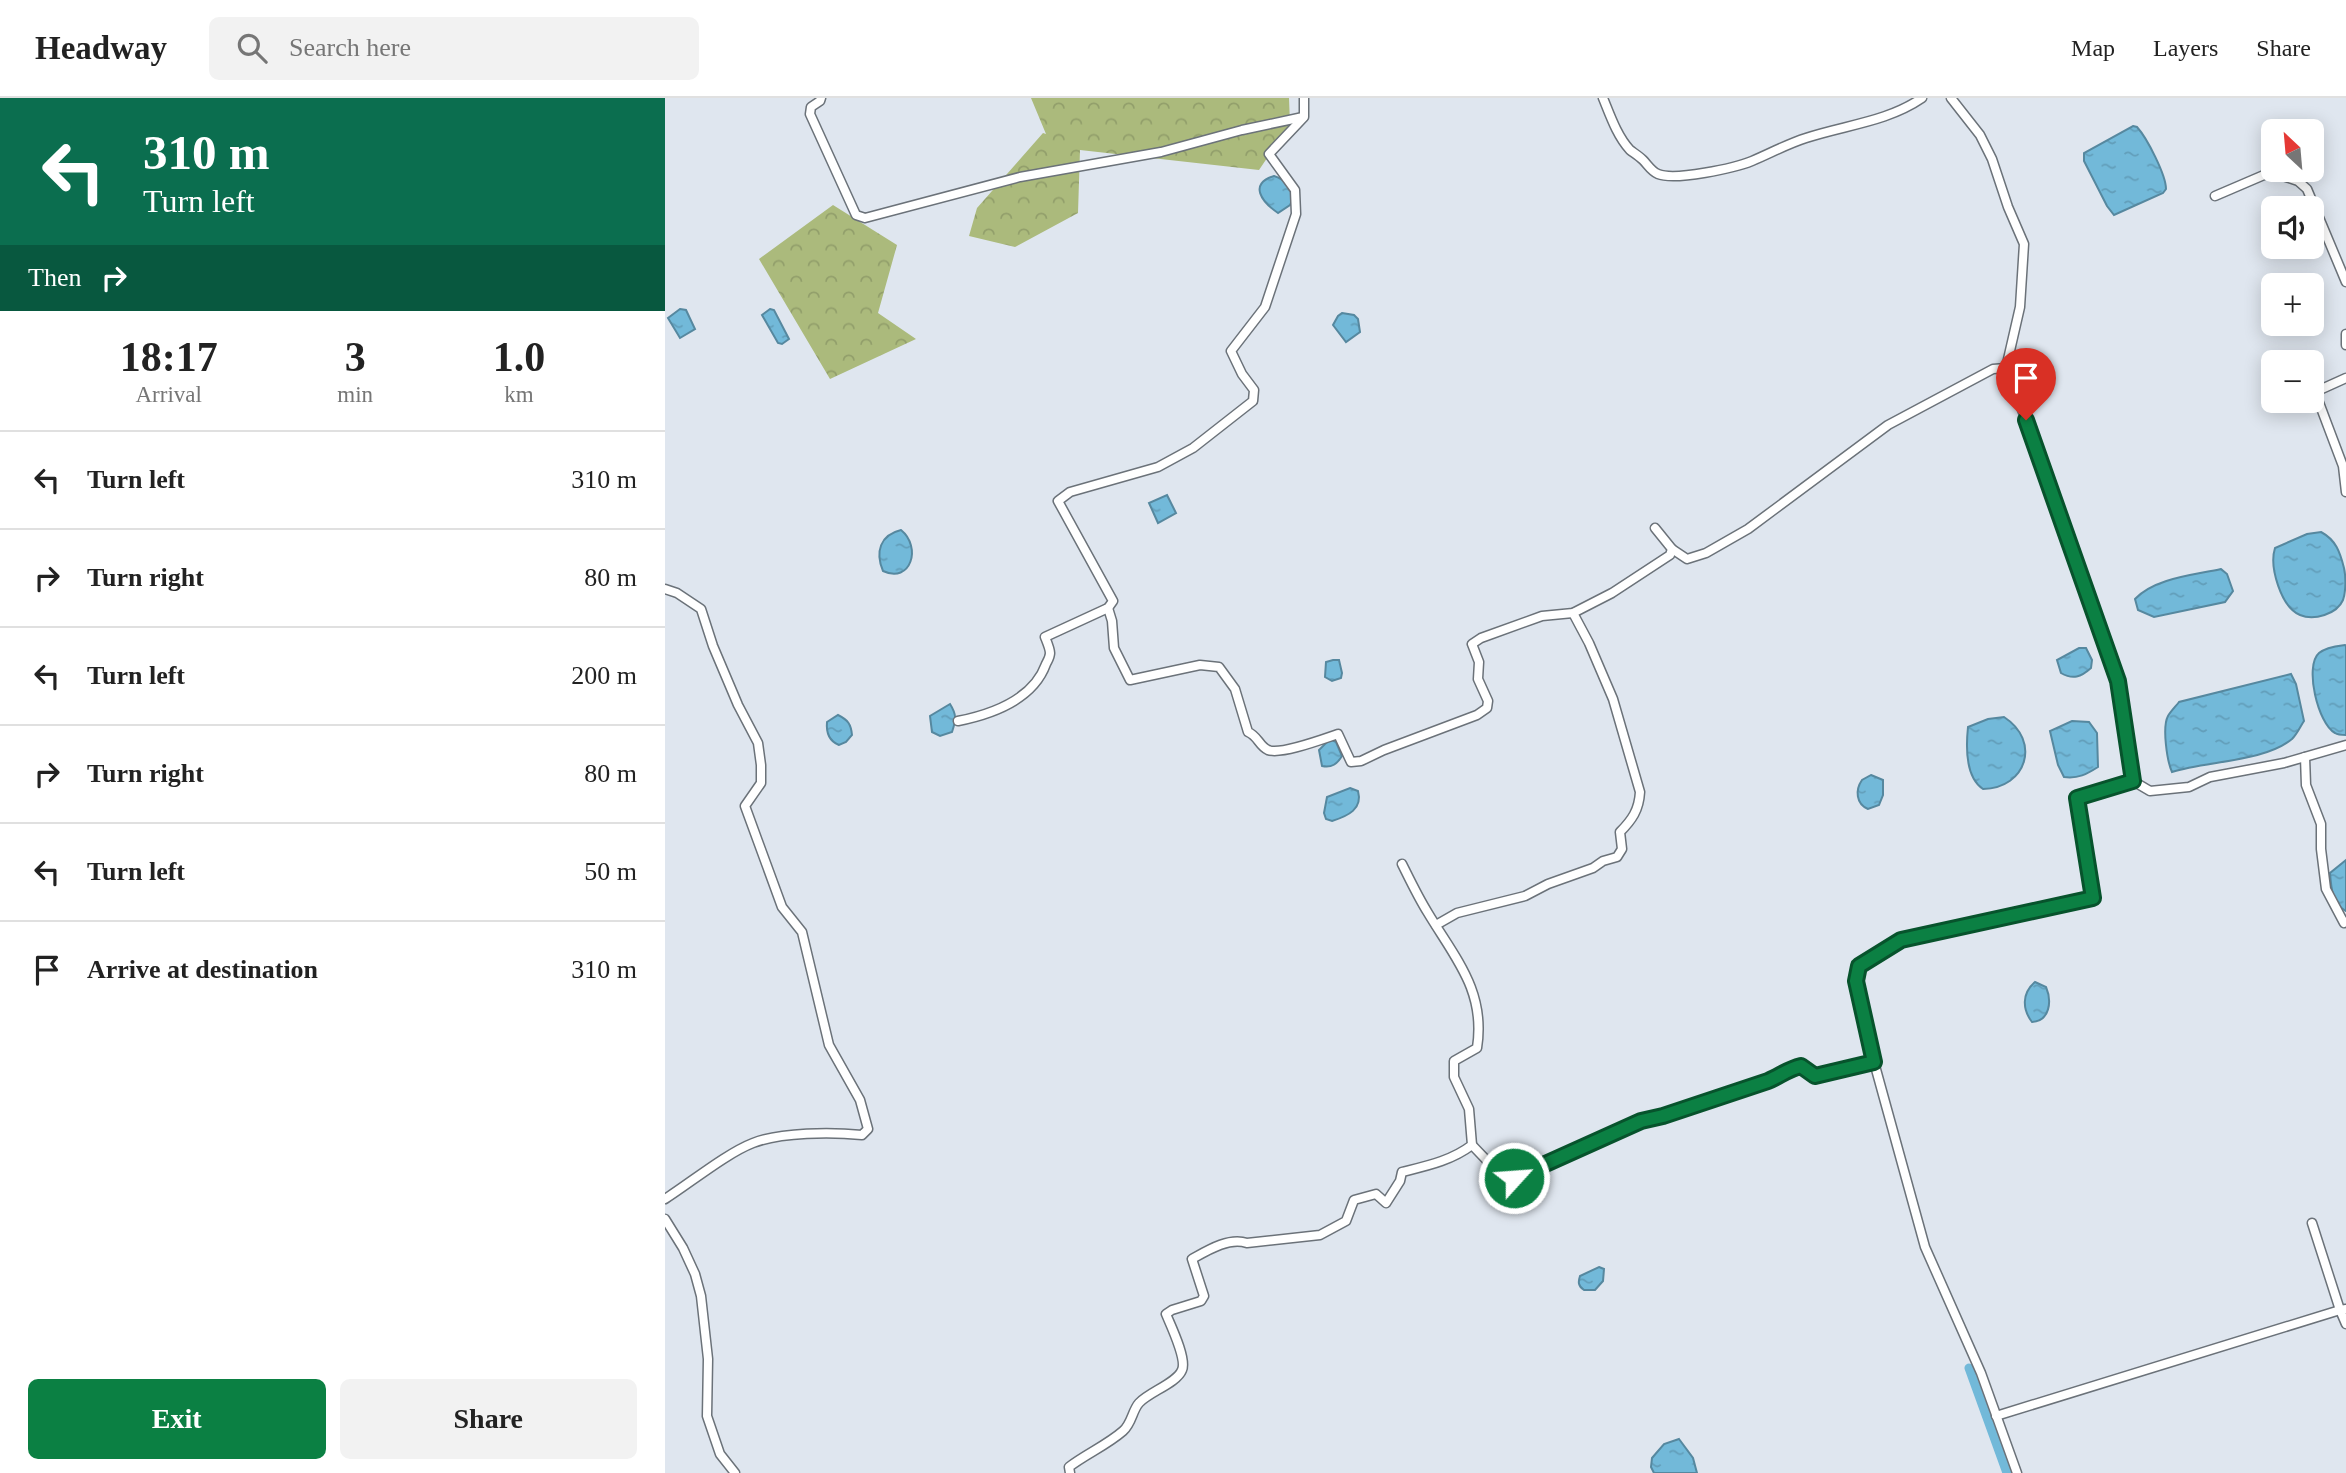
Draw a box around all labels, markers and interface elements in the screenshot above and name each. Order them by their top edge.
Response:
search box [209,17,699,80]
icon: search [233,29,271,67]
text: Headway [35,30,167,66]
text: Search here [289,33,411,62]
text: Map [2071,35,2115,61]
text: Layers [2153,35,2218,61]
text: Share [2256,35,2311,61]
north arrow [2261,119,2324,182]
map controls [2261,119,2324,413]
text: 310 m [143,125,270,180]
icon: left [28,126,119,217]
text: Turn left [143,183,255,219]
button: sound [2261,196,2324,259]
icon: right [95,259,133,297]
text: Then [28,263,81,292]
button: + [2261,273,2324,336]
text: 18:17 [120,334,218,380]
text: 3 [345,334,366,380]
text: 1.0 [493,334,545,380]
pin [1996,348,2056,420]
button: − [2261,350,2324,413]
icon: arrive [2007,359,2045,397]
text: Arrival [135,382,202,407]
text: min [337,382,373,407]
text: km [504,382,534,407]
icon: left [28,461,66,499]
text: Turn left [87,465,185,494]
text: 310 m [571,465,637,494]
icon: right [28,559,66,597]
text: Turn right [87,563,204,592]
text: 80 m [584,563,637,592]
icon: left [28,657,66,695]
text: Turn left [87,661,185,690]
text: 200 m [571,661,637,690]
icon: right [28,755,66,793]
text: Turn right [87,759,204,788]
text: 80 m [584,759,637,788]
icon: left [28,853,66,891]
text: Turn left [87,857,185,886]
text: 50 m [584,857,637,886]
icon: arrive [28,951,66,989]
text: Arrive at destination [87,955,318,984]
text: 310 m [571,955,637,984]
position arrow [1477,1141,1551,1215]
button: Exit [28,1379,326,1459]
button: Share [340,1379,637,1459]

